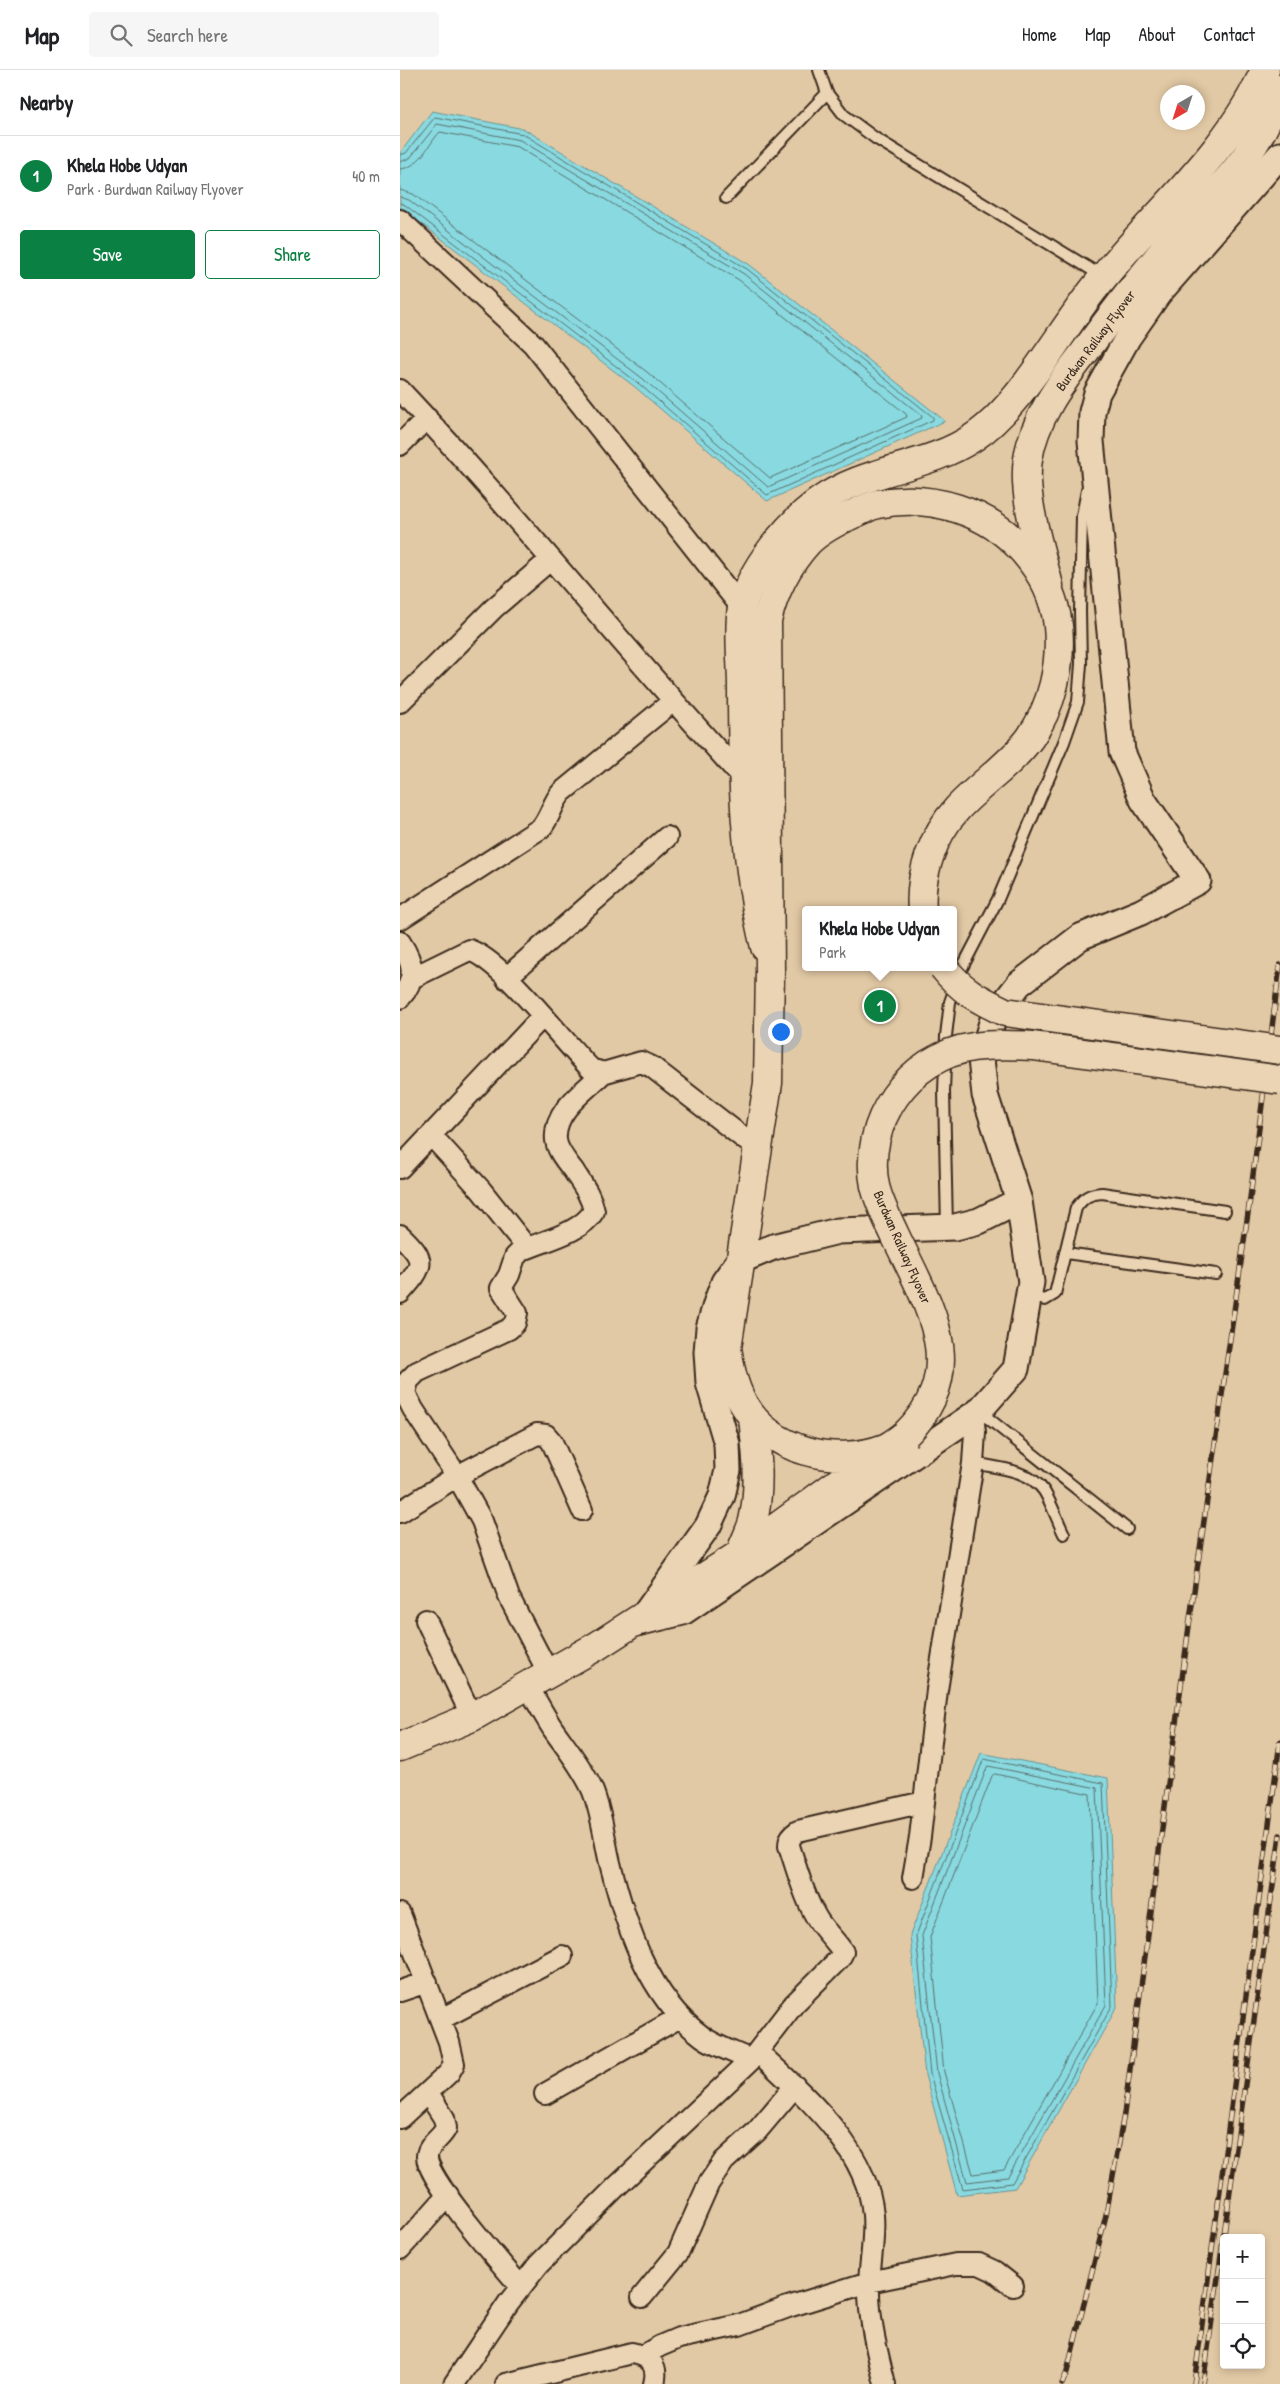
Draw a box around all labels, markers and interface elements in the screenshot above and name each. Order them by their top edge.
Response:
search box [89,12,439,57]
text: Map [25,19,59,51]
icon: search [107,21,135,49]
text: Search here [147,22,228,48]
text: Home [1022,22,1057,47]
text: Map [1085,22,1110,47]
text: About [1138,22,1175,47]
text: Contact [1203,22,1255,47]
north arrow [1160,85,1205,130]
text: Nearby [20,88,73,117]
text: Khela Hobe Udyan [67,152,188,178]
text: 1 [33,165,39,187]
text: 40 m [352,165,380,187]
text: Park · Burdwan Railway Flyover [67,178,244,200]
button: Save [20,230,195,279]
button: Share [205,230,380,279]
street label: Burdwan Railway Flyover [1051,285,1140,395]
popup [802,906,957,971]
text: Khela Hobe Udyan [819,915,940,941]
text: Park [819,941,846,963]
pin: 1 [864,987,896,1025]
your location [768,1019,794,1045]
street label: Burdwan Railway Flyover [869,1187,937,1308]
map controls [1220,2234,1265,2369]
button: + [1220,2234,1265,2279]
button: − [1220,2279,1265,2324]
button: locate [1220,2324,1265,2369]

